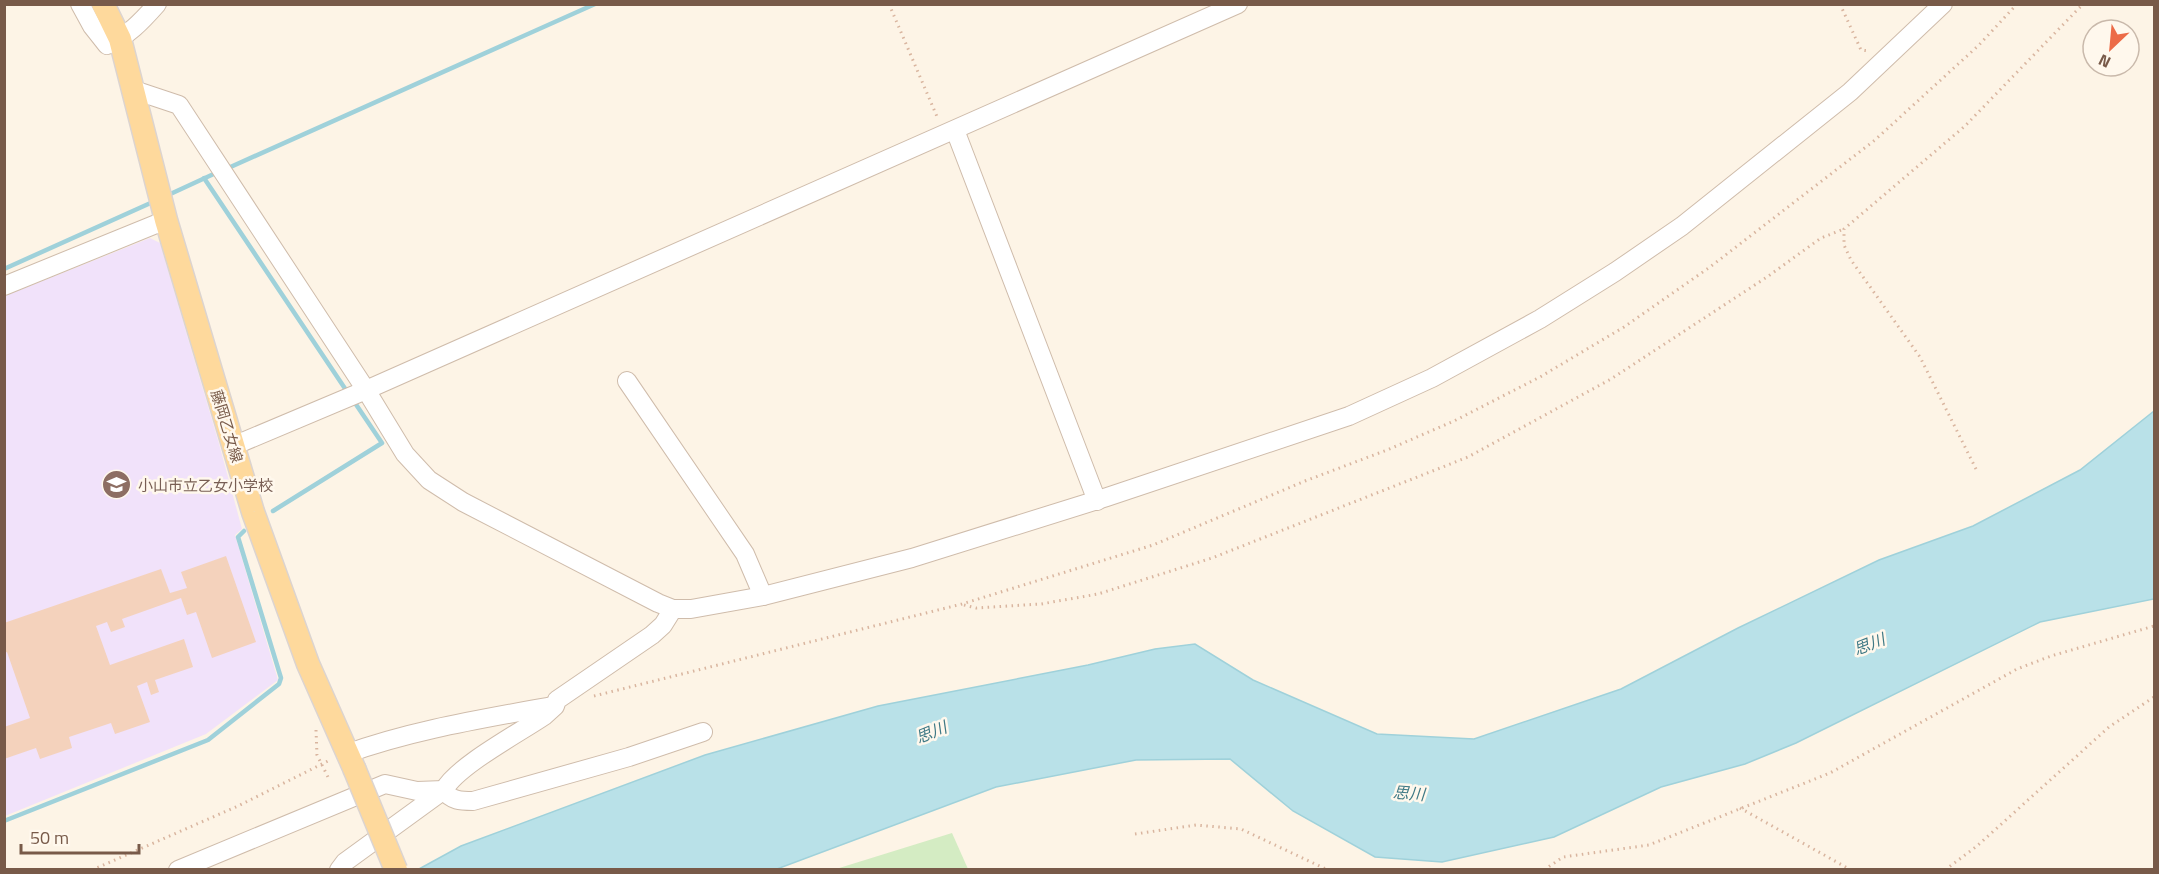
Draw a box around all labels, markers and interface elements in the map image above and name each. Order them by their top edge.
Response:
north arrow [2081,18,2141,78]
text: N [2094,48,2115,75]
street label: 藤岡乙女線 [205,387,249,465]
school or university icon: 小山市立乙女小学校 [101,469,133,501]
place label: 小山市立乙女小学校 [138,474,273,497]
water label: 思川 [1850,626,1890,661]
water label: 思川 [912,714,952,749]
water label: 思川 [1392,780,1428,806]
scale bar [21,817,140,855]
text: 50 m [30,824,69,851]

